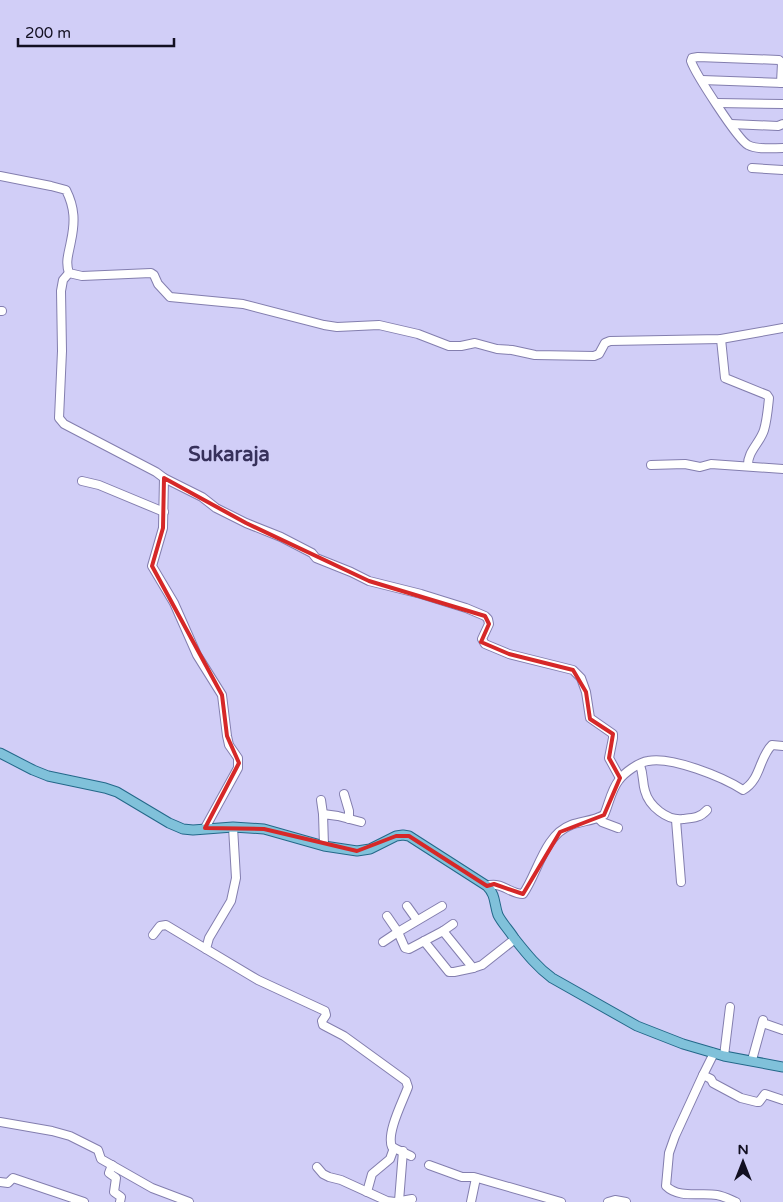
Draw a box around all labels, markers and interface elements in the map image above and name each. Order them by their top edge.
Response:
scale bar [18,15,174,47]
text: 200 m [25,24,71,42]
district label: Sukaraja [188,443,270,467]
north arrow [718,1137,768,1187]
text: N [737,1141,749,1158]

